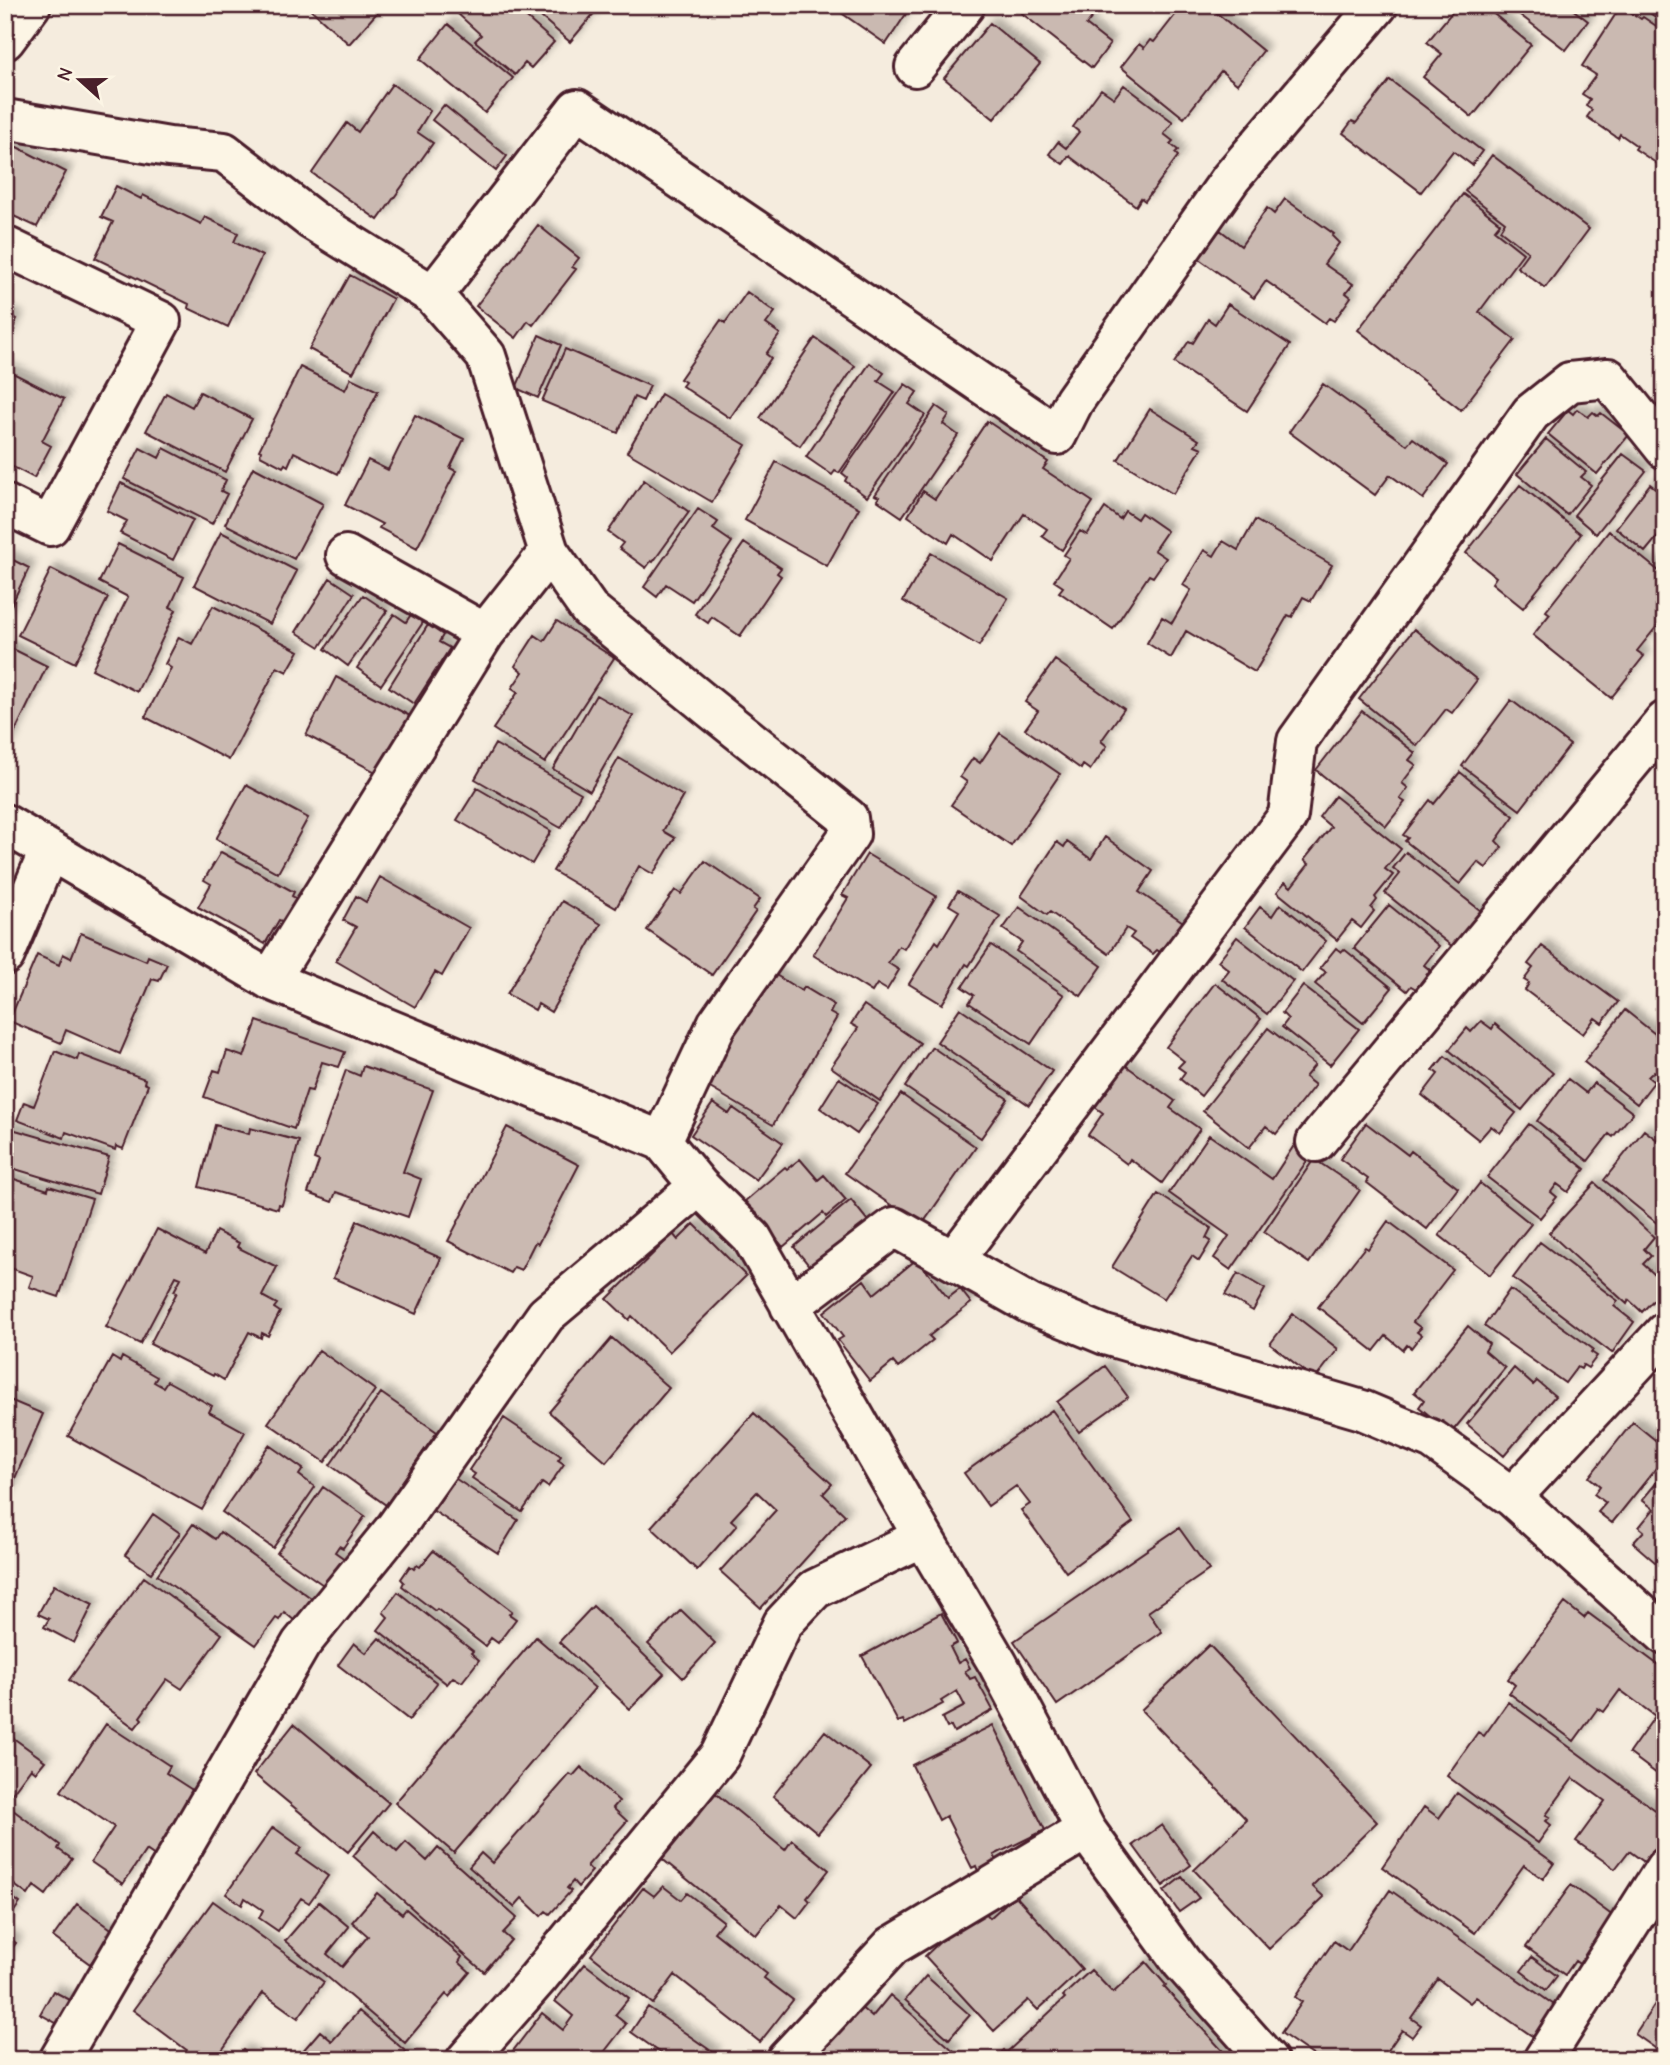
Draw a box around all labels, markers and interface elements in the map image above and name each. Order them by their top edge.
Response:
north arrow [46,46,116,116]
text: N [53,65,78,84]

